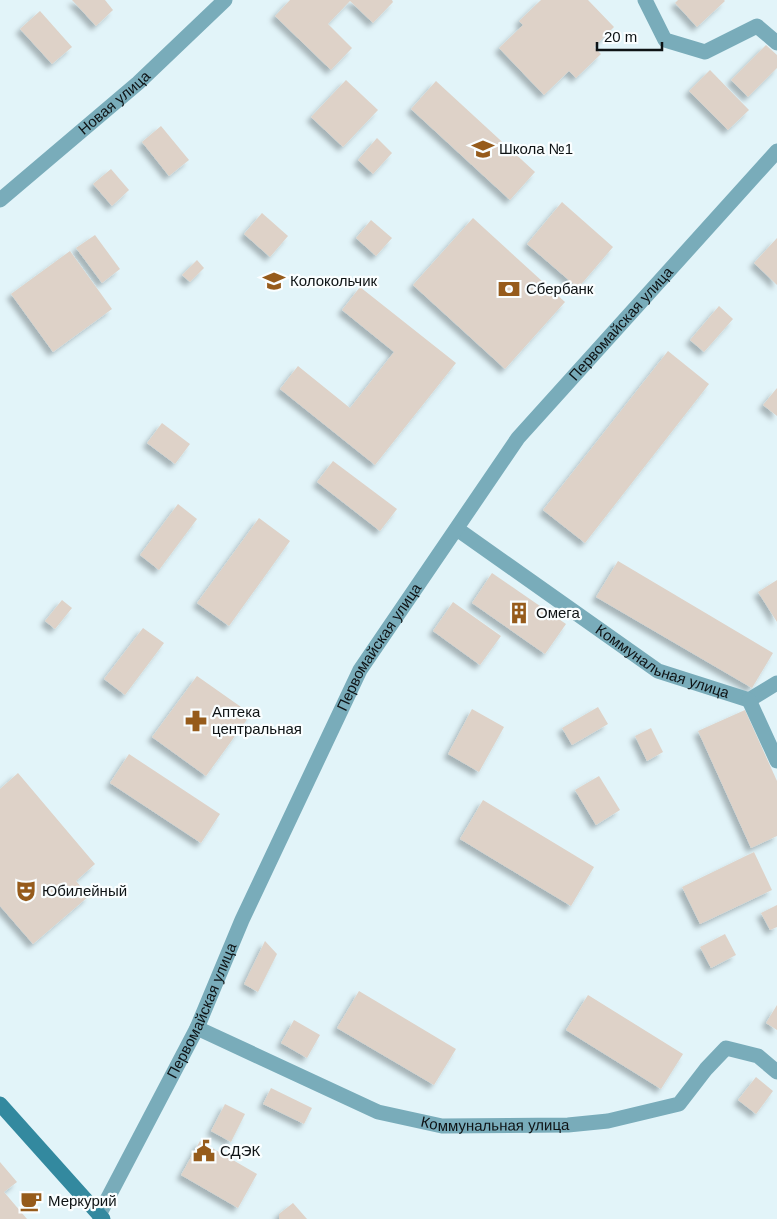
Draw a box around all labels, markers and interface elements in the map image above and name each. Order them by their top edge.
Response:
scale bar [597,20,662,52]
text: 20 m [604,28,637,45]
street label: Новая улица [75,67,154,138]
school or university icon: Школа №1 [470,136,496,162]
place label: Школа №1 [499,140,573,157]
street label: Первомайская улица [565,263,677,384]
school or university icon: Колокольчик [261,268,287,294]
place label: Колокольчик [290,272,378,289]
bank icon: Сбербанк [496,276,522,302]
place label: Сбербанк [526,280,594,297]
street label: Первомайская улица [333,579,425,713]
building icon: Омега [506,600,532,626]
place label: Омега [536,604,580,621]
street label: Коммунальная улица [593,621,732,701]
place label: Аптека центральная [212,703,302,737]
pharmacy icon: Аптека центральная [183,708,209,734]
theatre icon: Юбилейный [13,878,39,904]
place label: Юбилейный [42,882,127,899]
street label: Первомайская улица [163,940,240,1081]
street label: Коммунальная улица [419,1113,570,1134]
public building icon: СДЭК [191,1138,217,1164]
place label: СДЭК [220,1142,260,1159]
cafe icon: Меркурий [18,1188,44,1214]
place label: Меркурий [48,1192,117,1209]

